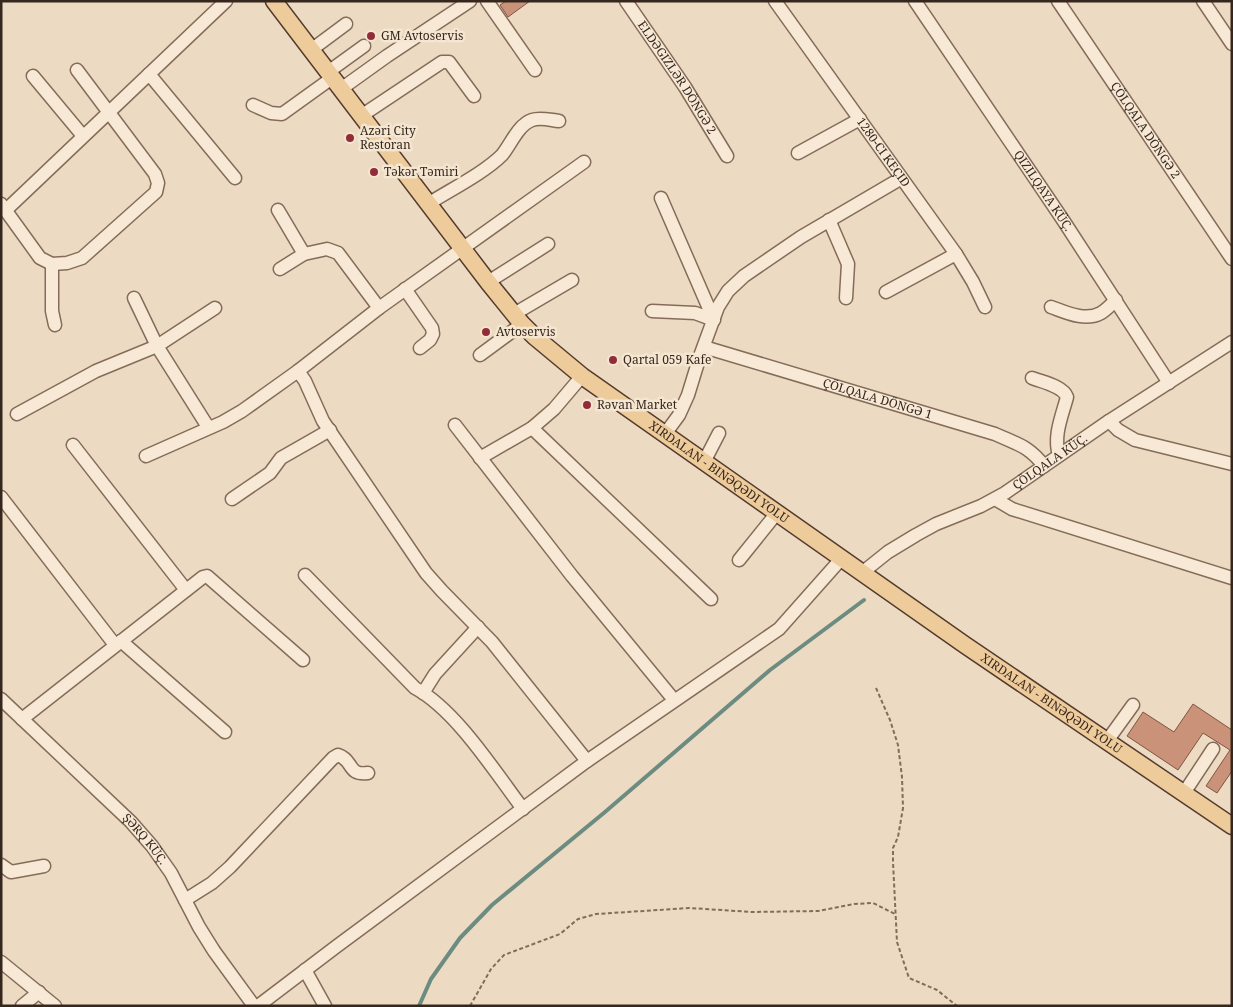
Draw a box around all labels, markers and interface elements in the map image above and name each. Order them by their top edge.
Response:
street label: ELDƏGIZLƏR DÖNGƏ 2 [634,17,721,137]
place label: GM Avtoservis [381,27,463,44]
marker: GM Avtoservis [365,30,377,42]
street label: ÇÖLQALA DÖNGƏ 2 [1107,78,1184,182]
street label: 1280-CI KEÇID [853,114,915,190]
place label: Azəri City Restoran [360,122,416,153]
marker: Azəri City Restoran [344,132,356,144]
street label: QIZILQAYA KÜÇ. [1010,147,1077,234]
place label: Təkər Təmiri [384,163,459,180]
marker: Təkər Təmiri [368,166,380,178]
place label: Avtoservis [496,323,556,340]
marker: Avtoservis [480,326,492,338]
place label: Qartal 059 Kafe [623,351,711,368]
marker: Qartal 059 Kafe [607,354,619,366]
street label: ÇÖLQALA DÖNGƏ 1 [821,374,934,423]
place label: Rəvan Market [597,396,677,413]
marker: Rəvan Market [581,399,593,411]
street label: XIRDALAN - BINƏQƏDI YOLU [646,417,793,527]
street label: ÇÖLQALA KÜÇ. [1009,430,1090,493]
street label: XIRDALAN - BINƏQƏDI YOLU [977,649,1126,757]
street label: ŞƏRQ KÜÇ. [119,809,171,868]

